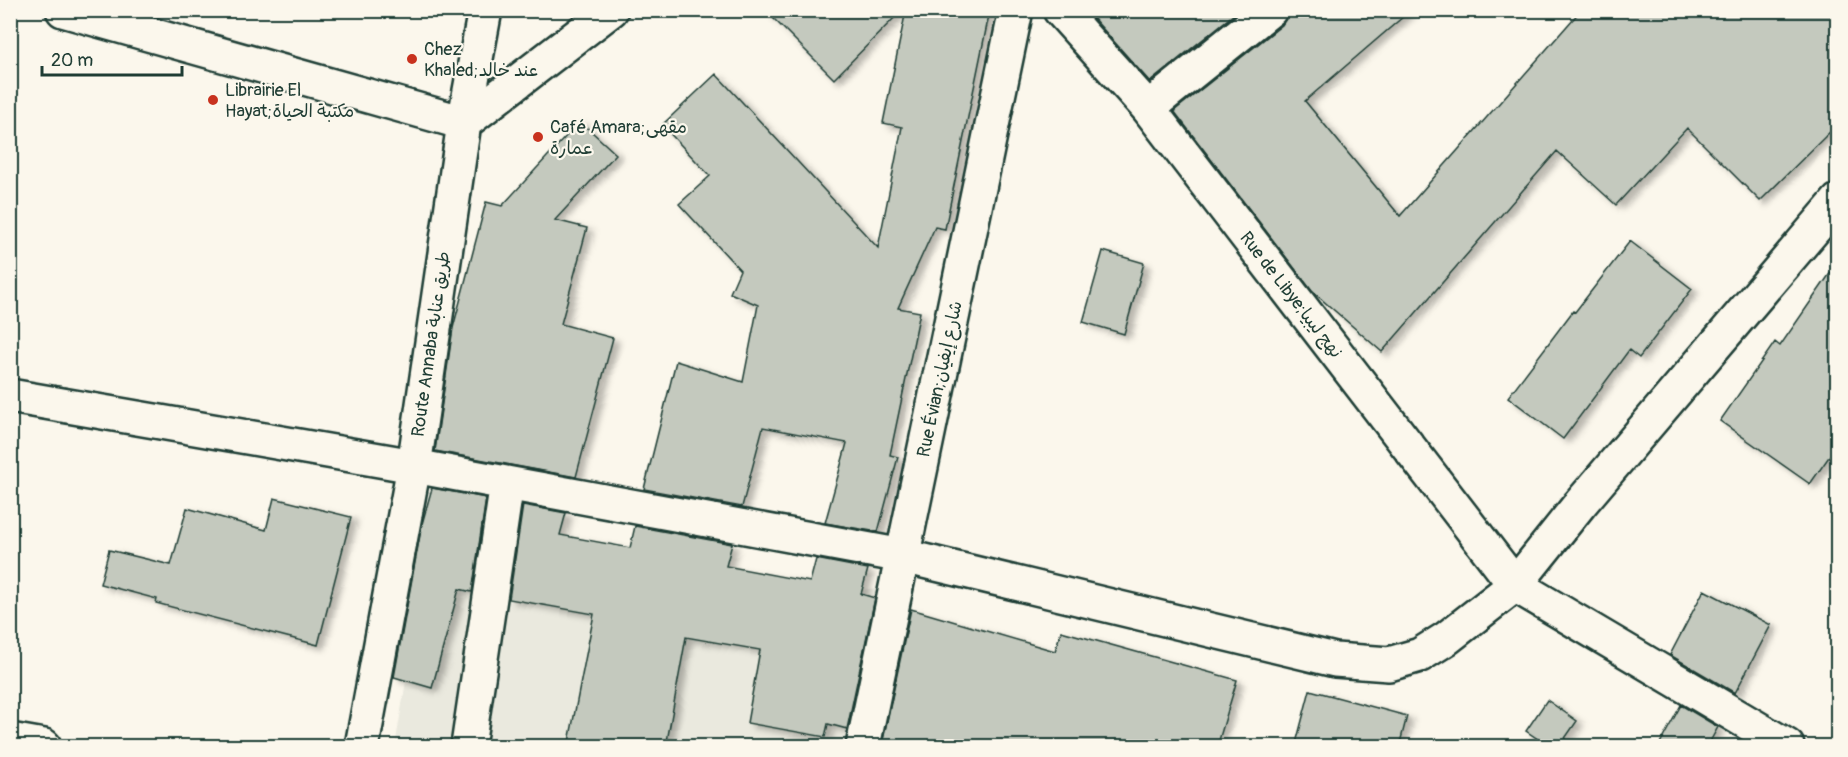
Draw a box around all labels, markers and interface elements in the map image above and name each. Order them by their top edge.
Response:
place label: Chez Khaled;عند خالد [424,38,538,82]
scale bar [42,39,182,77]
text: 20 m [51,49,93,72]
marker: Chez Khaled;عند خالد [405,52,419,66]
place label: Librairie El Hayat;مكتبة الحياة [225,79,354,123]
marker: Librairie El Hayat;مكتبة الحياة [206,93,220,107]
place label: Café Amara;مقهى عمارة [550,116,687,160]
marker: Café Amara;مقهى عمارة [531,130,545,144]
street label: Rue de Libye;نهج ليبيا [1234,227,1348,363]
street label: Route Annaba طريق عنابة [407,250,455,438]
street label: Rue Évian;شارع إيفيان [912,299,968,459]

